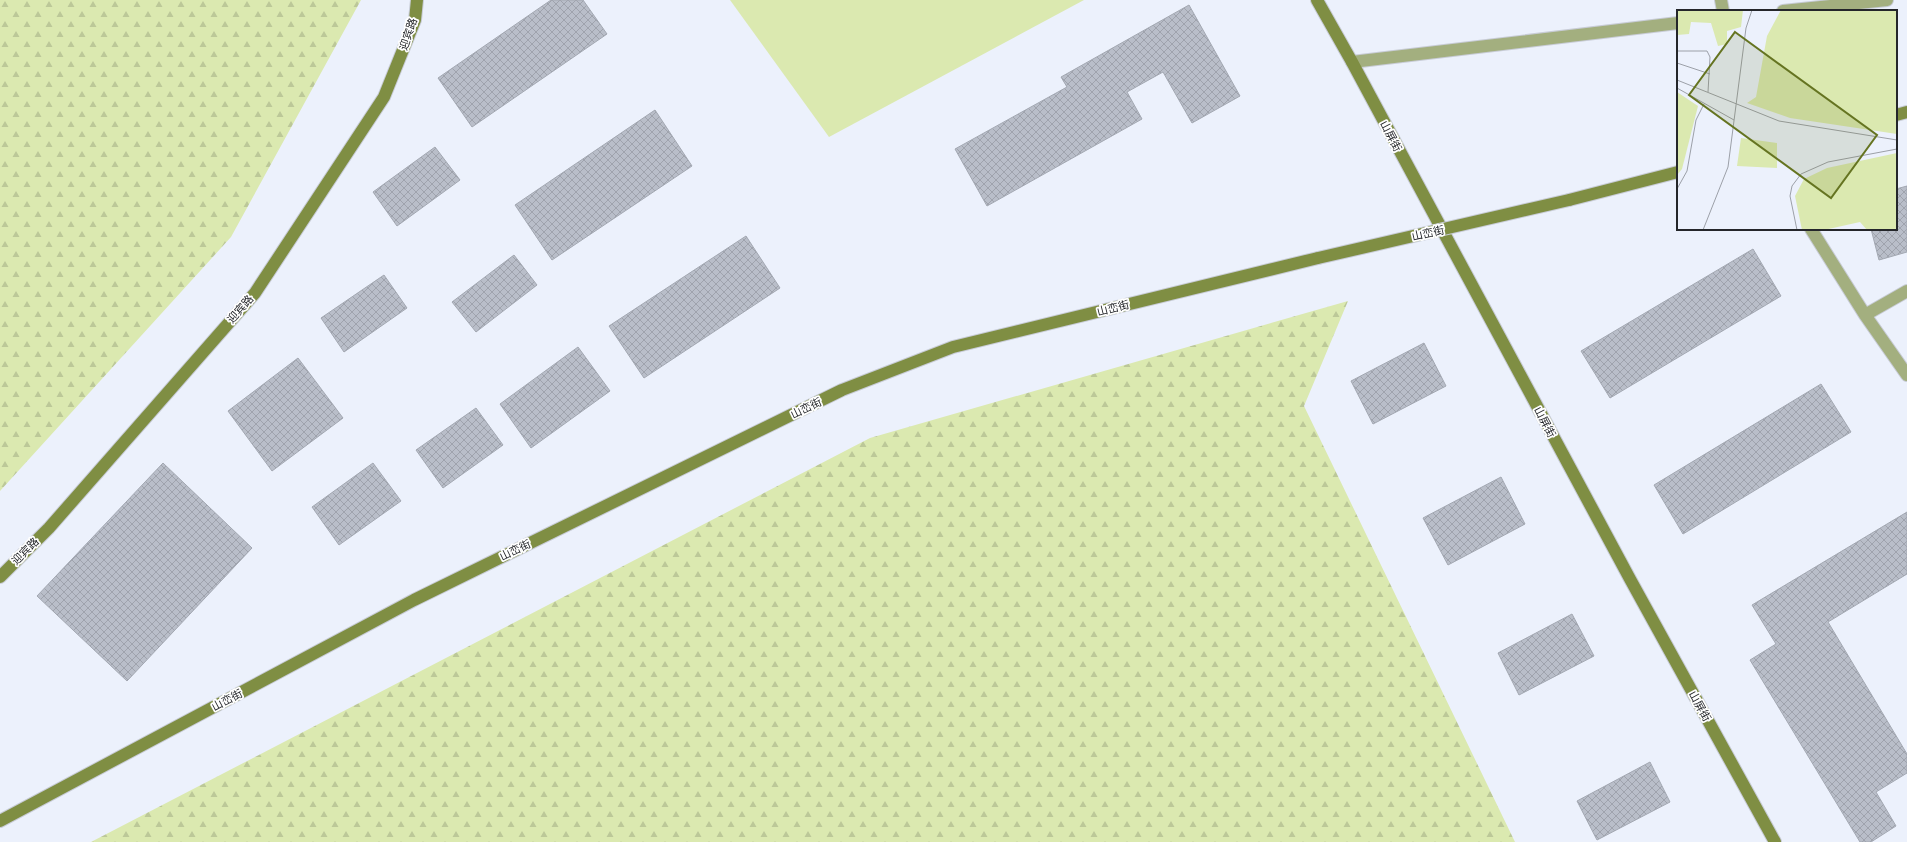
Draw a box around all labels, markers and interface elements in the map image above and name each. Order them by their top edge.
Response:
inset map [1677,10,1897,230]
street label: 迎宾路 [396,16,420,52]
street label: 山屏街 [1377,118,1405,154]
street label: 山峦街 [1410,222,1446,244]
street label: 迎宾路 [224,292,256,326]
street label: 山峦街 [1095,297,1131,319]
street label: 山峦街 [788,394,824,422]
street label: 山屏街 [1531,404,1559,440]
street label: 迎宾路 [8,534,42,568]
street label: 山峦街 [497,536,533,564]
street label: 山峦街 [209,686,245,714]
street label: 山屏街 [1686,688,1714,724]

